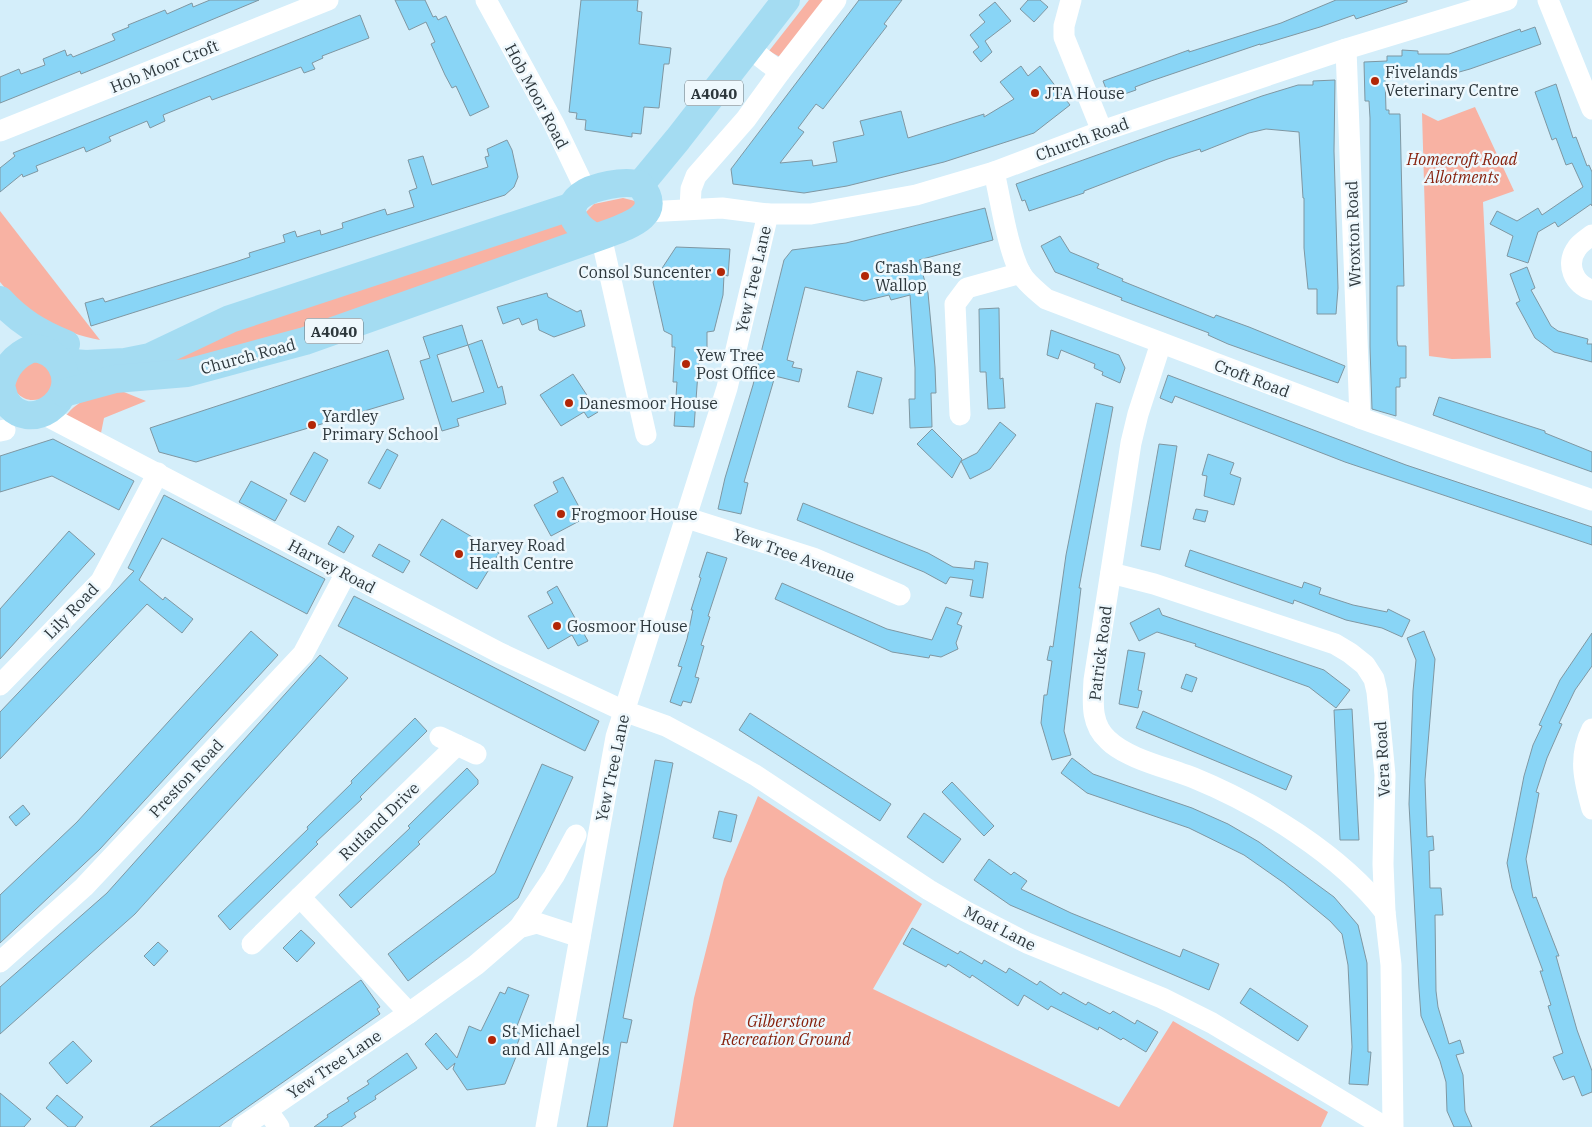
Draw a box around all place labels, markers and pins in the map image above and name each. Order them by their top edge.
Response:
place label: Fivelands Veterinary Centre [1385,62,1519,100]
marker: Fivelands Veterinary Centre [1369,75,1381,87]
place label: JTA House [1045,83,1124,103]
marker: JTA House [1029,87,1041,99]
place label: Crash Bang Wallop [875,257,961,295]
place label: Consol Suncenter [578,262,711,282]
marker: Consol Suncenter [715,266,727,278]
marker: Crash Bang Wallop [859,270,871,282]
place label: Yew Tree Post Office [696,345,776,383]
marker: Yew Tree Post Office [680,358,692,370]
place label: Danesmoor House [579,393,718,413]
marker: Danesmoor House [563,397,575,409]
place label: Yardley Primary School [322,406,439,444]
marker: Yardley Primary School [306,419,318,431]
place label: Frogmoor House [571,504,698,524]
marker: Frogmoor House [555,508,567,520]
place label: Harvey Road Health Centre [469,535,574,573]
marker: Harvey Road Health Centre [453,548,465,560]
place label: Gosmoor House [567,616,688,636]
marker: Gosmoor House [551,620,563,632]
place label: St Michael and All Angels [502,1021,610,1059]
marker: St Michael and All Angels [486,1034,498,1046]

